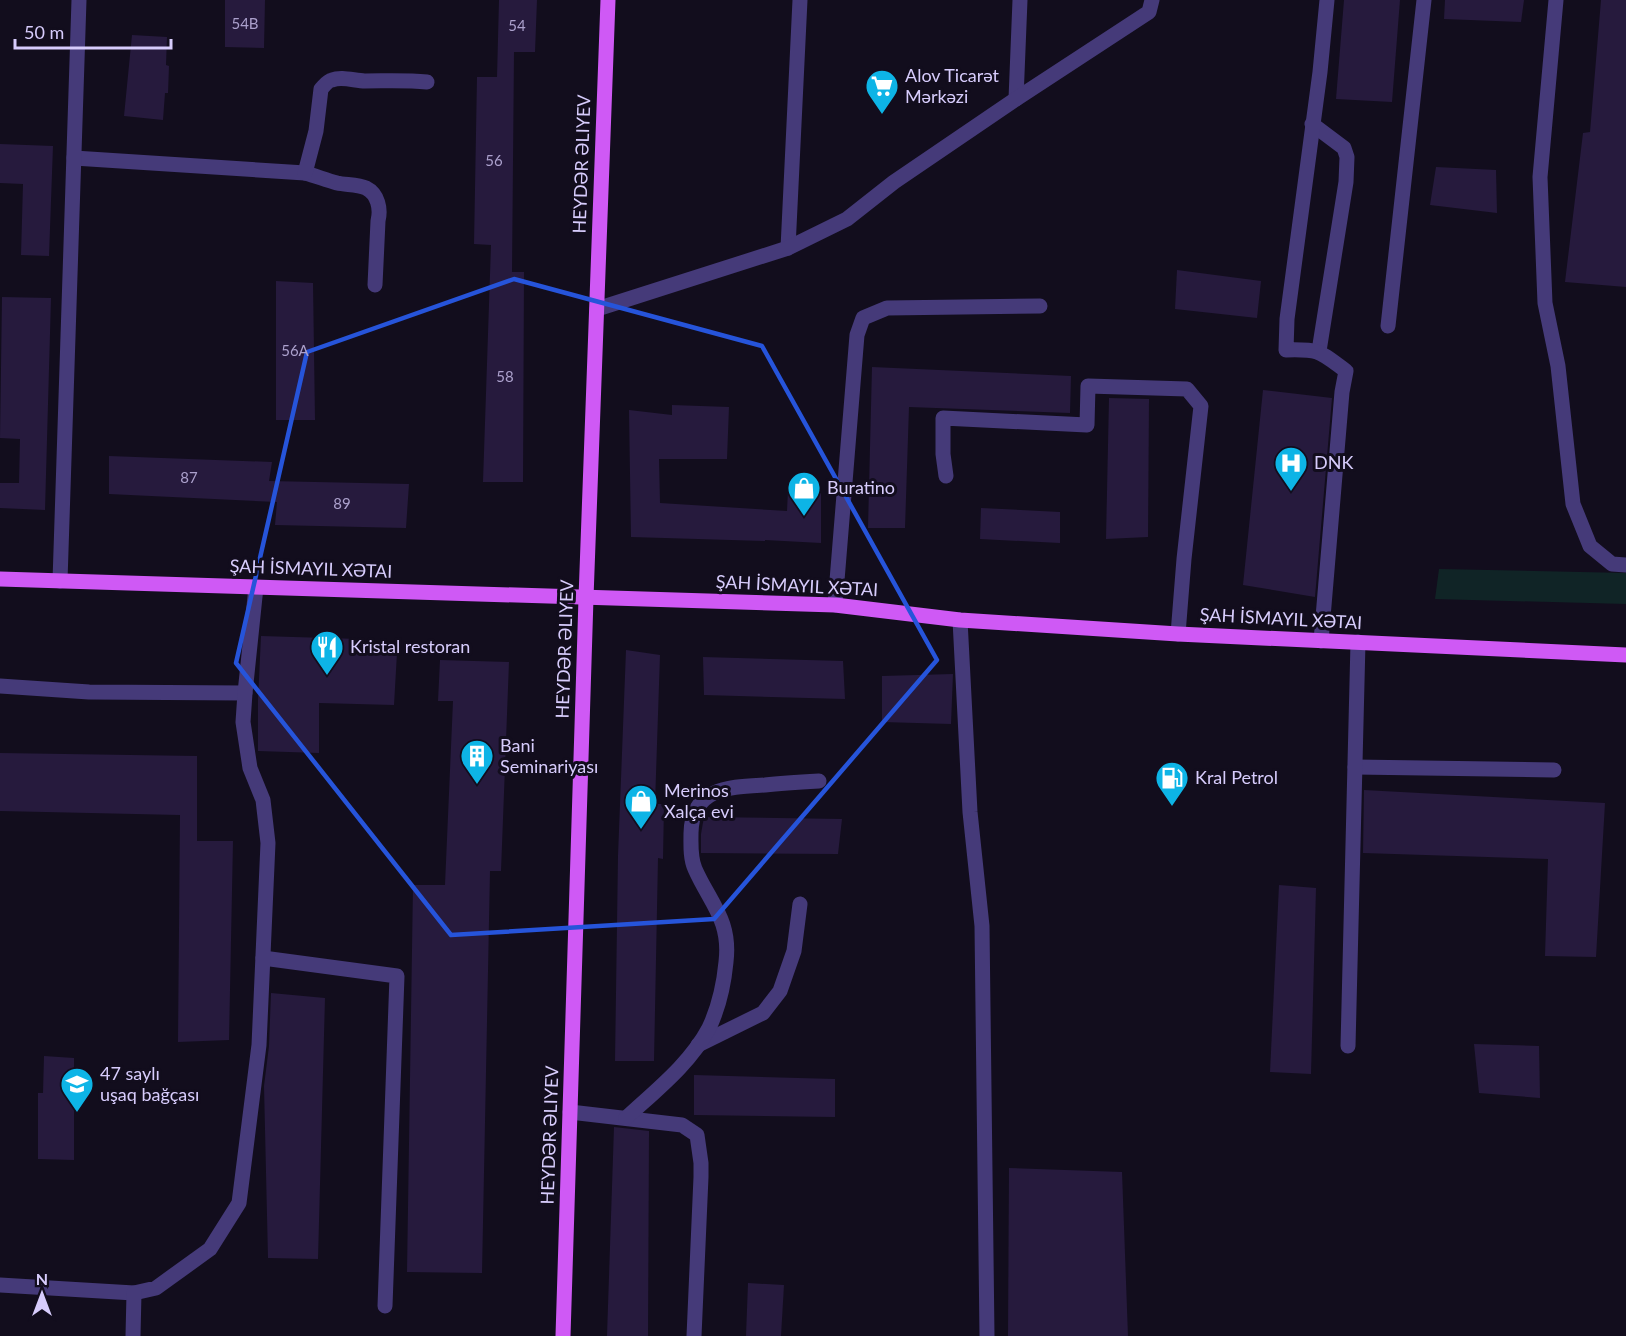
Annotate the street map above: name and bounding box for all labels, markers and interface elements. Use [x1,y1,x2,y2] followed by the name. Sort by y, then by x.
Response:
[15,12,171,50] scale bar
[231,14,259,32] house number: 54B
[508,16,526,34] house number: 54
[24,21,64,43] text: 50 m
[905,64,1000,107] place label: Alov Ticarət Mərkəzi
[864,68,900,115] supermarket icon: Alov Ticarət Mərkəzi
[568,93,594,234] street label: HEYDƏR ƏLIYEV
[485,151,503,169] house number: 56
[281,341,310,359] house number: 56A
[496,367,514,385] house number: 58
[1273,445,1309,492] hospital icon: DNK
[1314,451,1353,473] place label: DNK
[180,468,198,486] house number: 87
[786,470,822,517] shop icon: Buratino
[827,476,895,498] place label: Buratino
[333,494,351,512] house number: 89
[229,554,393,582] street label: ŞAH İSMAYIL XƏTAI
[715,570,879,600] street label: ŞAH İSMAYIL XƏTAI
[551,578,577,719] street label: HEYDƏR ƏLIYEV
[1199,603,1363,633] street label: ŞAH İSMAYIL XƏTAI
[309,629,345,676] restaurant icon: Kristal restoran
[350,635,470,657] place label: Kristal restoran
[500,734,598,777] place label: Bani Seminariyası
[459,738,495,785] building icon: Bani Seminariyası
[1154,760,1190,807] fuel station icon: Kral Petrol
[1195,766,1278,788] place label: Kral Petrol
[664,779,734,822] place label: Merinos Xalça evi
[623,783,659,830] shop icon: Merinos Xalça evi
[100,1062,199,1105] place label: 47 saylı uşaq bağçası
[536,1064,562,1205] street label: HEYDƏR ƏLIYEV
[59,1066,95,1113] school or university icon: 47 saylı uşaq bağçası
[12,1264,72,1324] north arrow
[36,1269,48,1288] text: N

